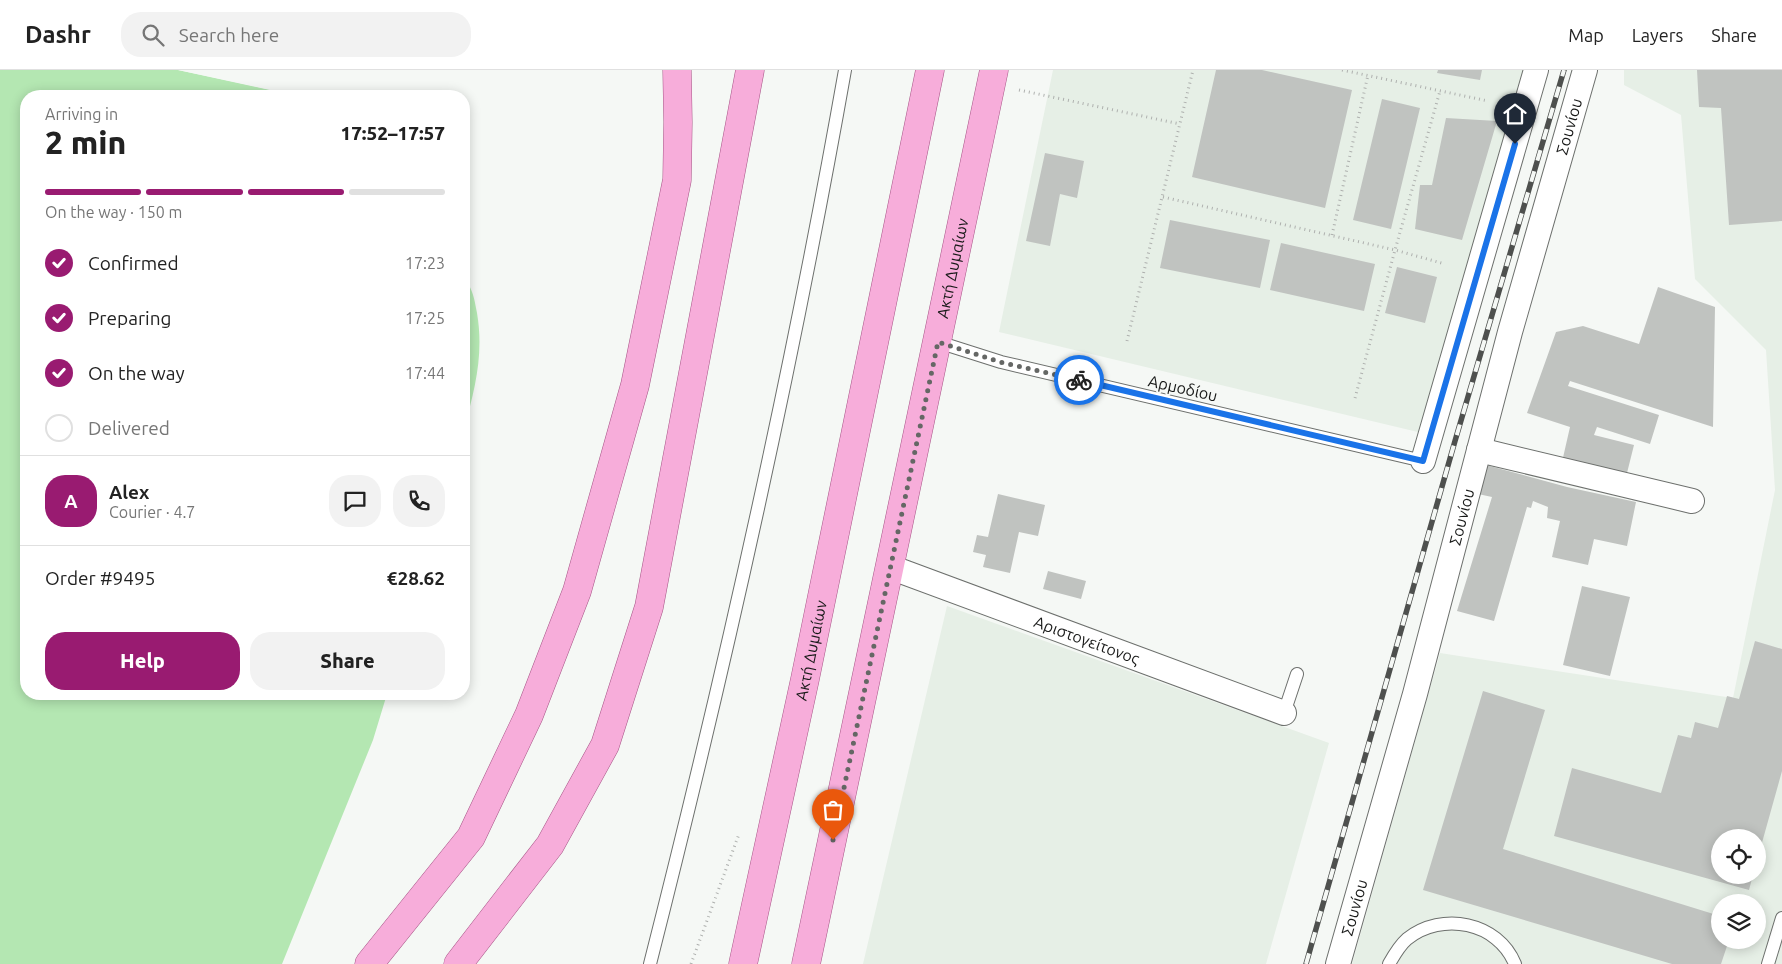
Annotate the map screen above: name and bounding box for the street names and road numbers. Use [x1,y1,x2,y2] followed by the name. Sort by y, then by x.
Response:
[1552,96,1585,156] street label: Σουνίου
[933,216,972,320] street label: Ακτή Δυμαίων
[1147,371,1219,405] street label: Αρμοδίου
[1445,487,1478,547] street label: Σουνίου
[792,598,830,702] street label: Ακτή Δυμαίων
[1032,612,1142,669] street label: Αριστογείτονος
[1338,877,1371,937] street label: Σουνίου

